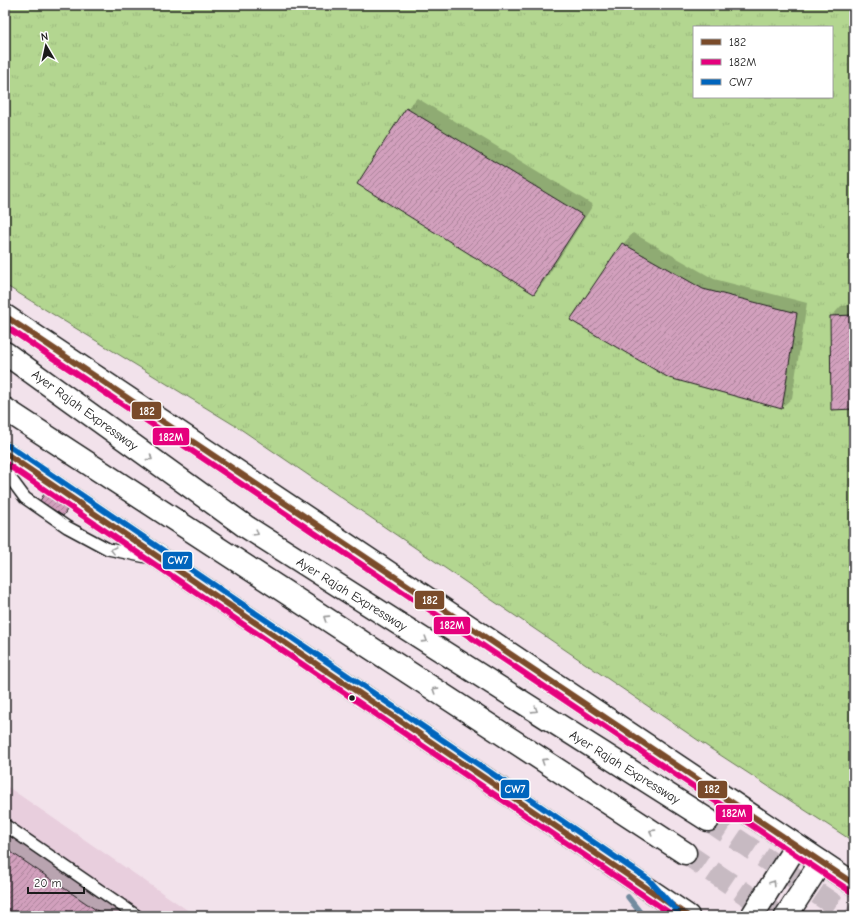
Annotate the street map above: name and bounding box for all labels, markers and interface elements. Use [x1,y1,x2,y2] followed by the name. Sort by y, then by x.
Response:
[26,26,66,66] north arrow
[693,26,833,98] legend
[40,30,49,44] text: N
[729,35,746,49] text: 182
[729,55,756,69] text: 182M
[729,75,753,89] text: CW7
[29,366,141,454] street label: Ayer Rajah Expressway
[131,401,162,420] line badge: 182
[139,405,155,418] text: 182
[152,427,190,446] line badge: 182M
[159,431,183,444] text: 182M
[146,453,153,460] one-way arrow
[252,528,259,536] one-way arrow
[110,547,116,555] one-way arrow
[162,551,193,570] line badge: CW7
[168,554,188,567] text: CW7
[294,554,410,634] street label: Ayer Rajah Expressway
[414,590,445,610] line badge: 182
[422,594,438,607] text: 182
[323,616,330,623] one-way arrow
[433,616,471,635] line badge: 182M
[440,619,464,632] text: 182M
[421,635,428,643] one-way arrow
[432,687,439,694] one-way arrow
[347,693,357,703] unlabelled marker
[531,705,538,713] one-way arrow
[567,727,683,807] street label: Ayer Rajah Expressway
[541,759,548,766] one-way arrow
[500,779,530,799] line badge: CW7
[697,780,728,799] line badge: 182
[505,783,525,796] text: CW7
[704,783,720,796] text: 182
[715,804,753,823] line badge: 182M
[722,807,746,820] text: 182M
[650,830,657,837] one-way arrow
[28,869,84,895] scale bar
[34,876,62,890] text: 20 m
[768,880,776,887] one-way arrow

